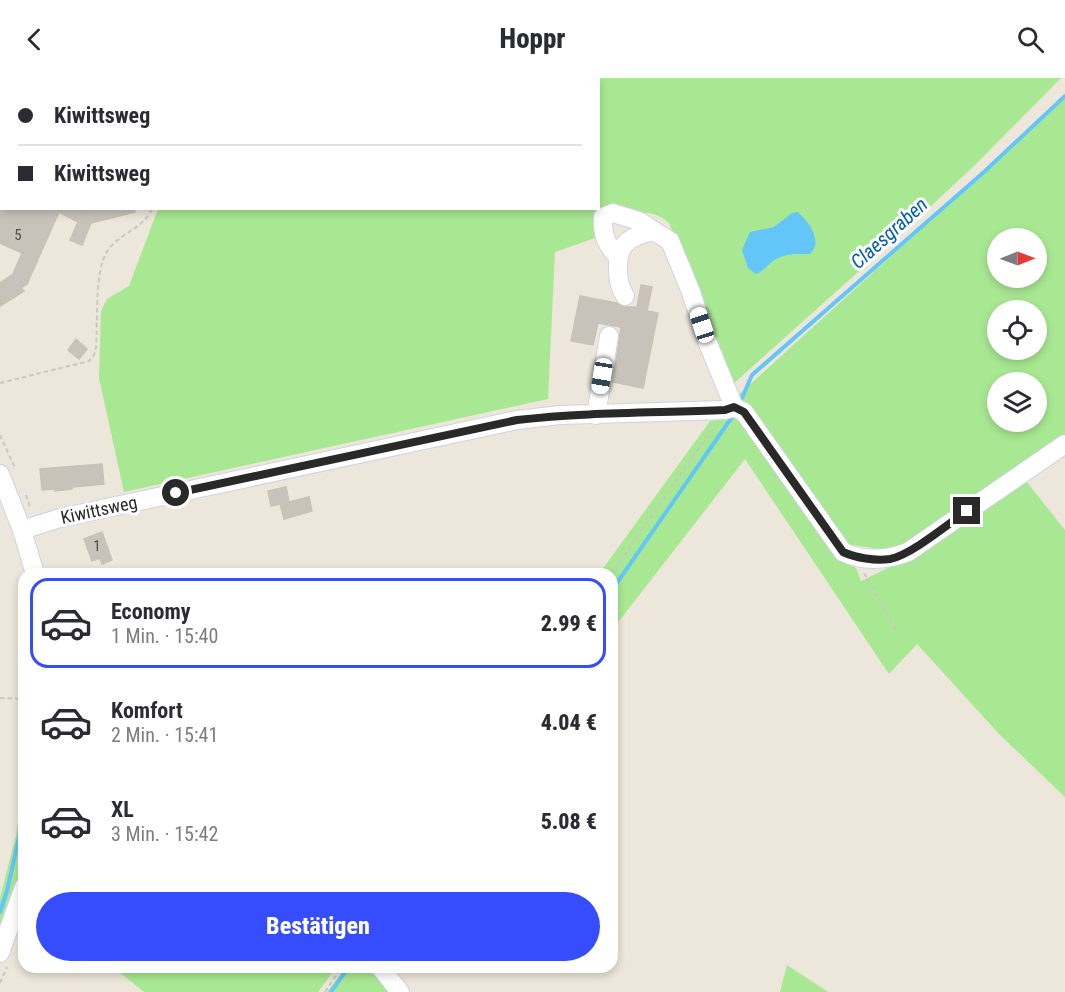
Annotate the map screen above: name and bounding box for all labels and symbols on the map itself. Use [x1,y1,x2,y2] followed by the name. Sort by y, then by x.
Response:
[846,192,932,274] water label: Claesgraben
[14,226,22,244] house number: 5
[987,228,1047,288] north arrow
[688,305,716,345] car
[590,357,614,395] car
[162,479,189,506] route start
[59,491,139,528] street label: Kiwittsweg
[953,497,980,524] route end
[93,537,101,555] house number: 1

